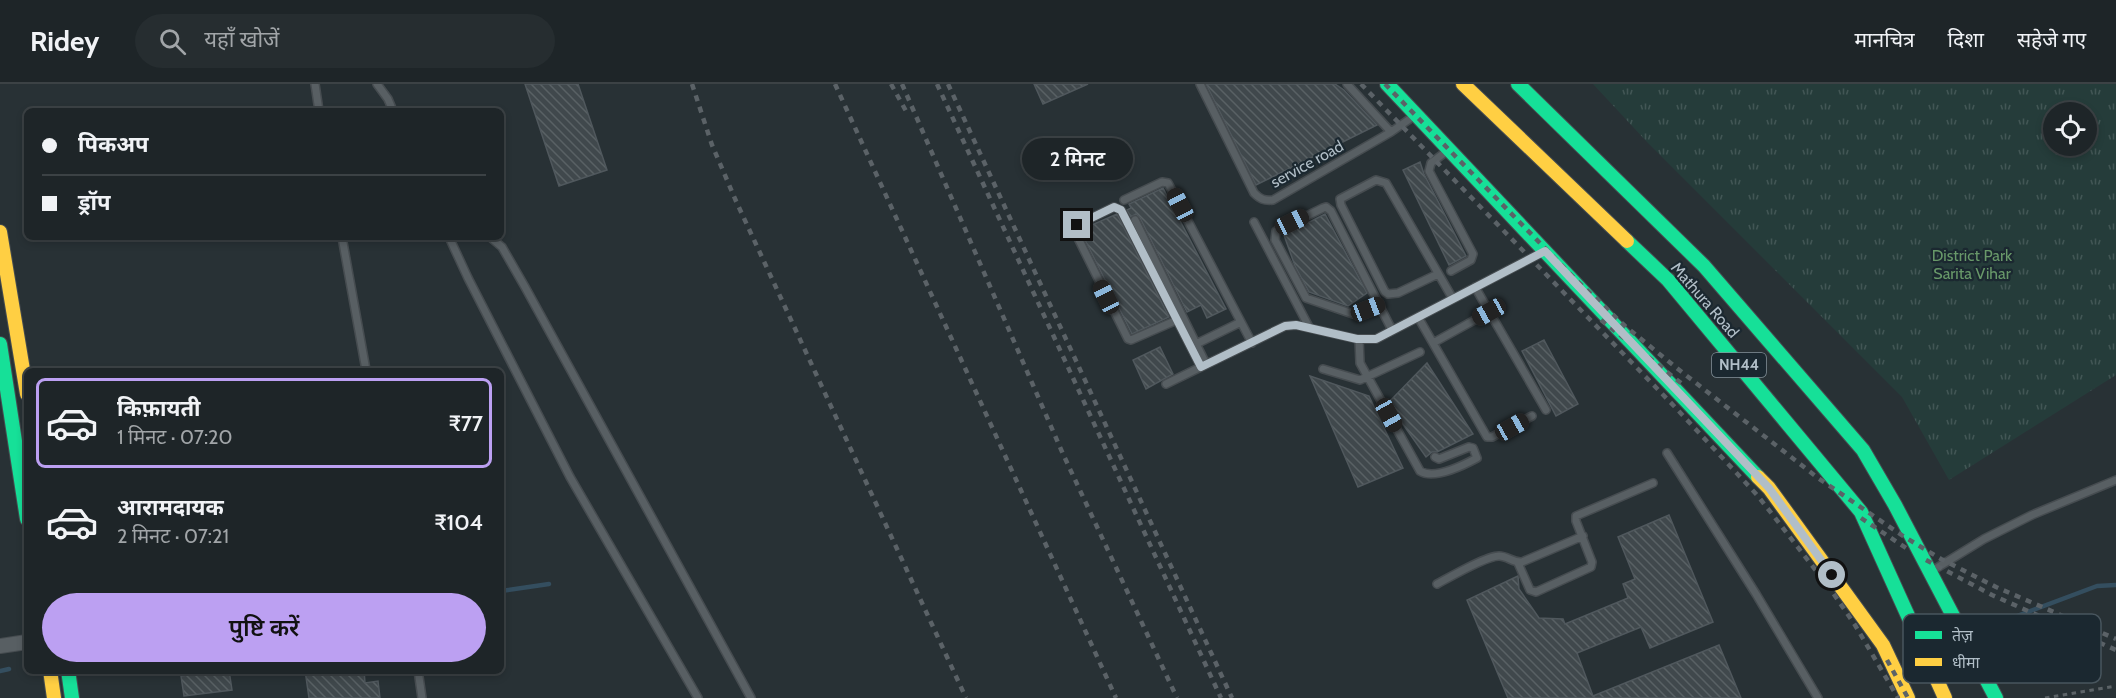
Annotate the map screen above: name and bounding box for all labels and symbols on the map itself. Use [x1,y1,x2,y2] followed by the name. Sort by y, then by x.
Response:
[1267,136,1347,192] street label: service road
[1022,138,1132,180] callout: 2 मिनट
[1164,185,1196,225] car
[1272,206,1312,238] car
[1063,211,1090,238] route end
[1932,246,2013,283] park label: District Park Sarita Vihar
[1667,258,1743,342] street label: Mathura Road
[1090,277,1122,317] car
[1348,294,1388,324] car
[1469,295,1509,329] car
[1712,353,1766,377] road number: NH44
[1372,395,1406,435] car
[1492,410,1532,444] car
[1818,561,1845,588] route start
[1903,614,2101,683] legend
[1952,626,1974,645] text: तेज़
[1952,653,1981,672] text: धीमा

